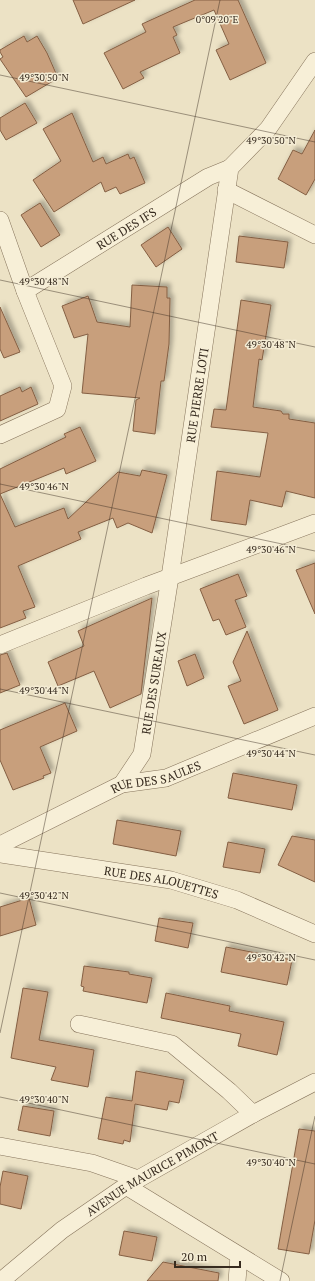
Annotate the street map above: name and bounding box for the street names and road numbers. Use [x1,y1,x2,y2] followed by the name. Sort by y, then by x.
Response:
[93,204,159,252] street label: RUE DES IFS
[182,347,211,444] street label: RUE PIERRE LOTI
[138,630,169,735] street label: RUE DES SUREAUX
[108,757,203,796] street label: RUE DES SAULES
[103,862,221,902] street label: RUE DES ALOUETTES
[83,1127,221,1219] street label: AVENUE MAURICE PIMONT

